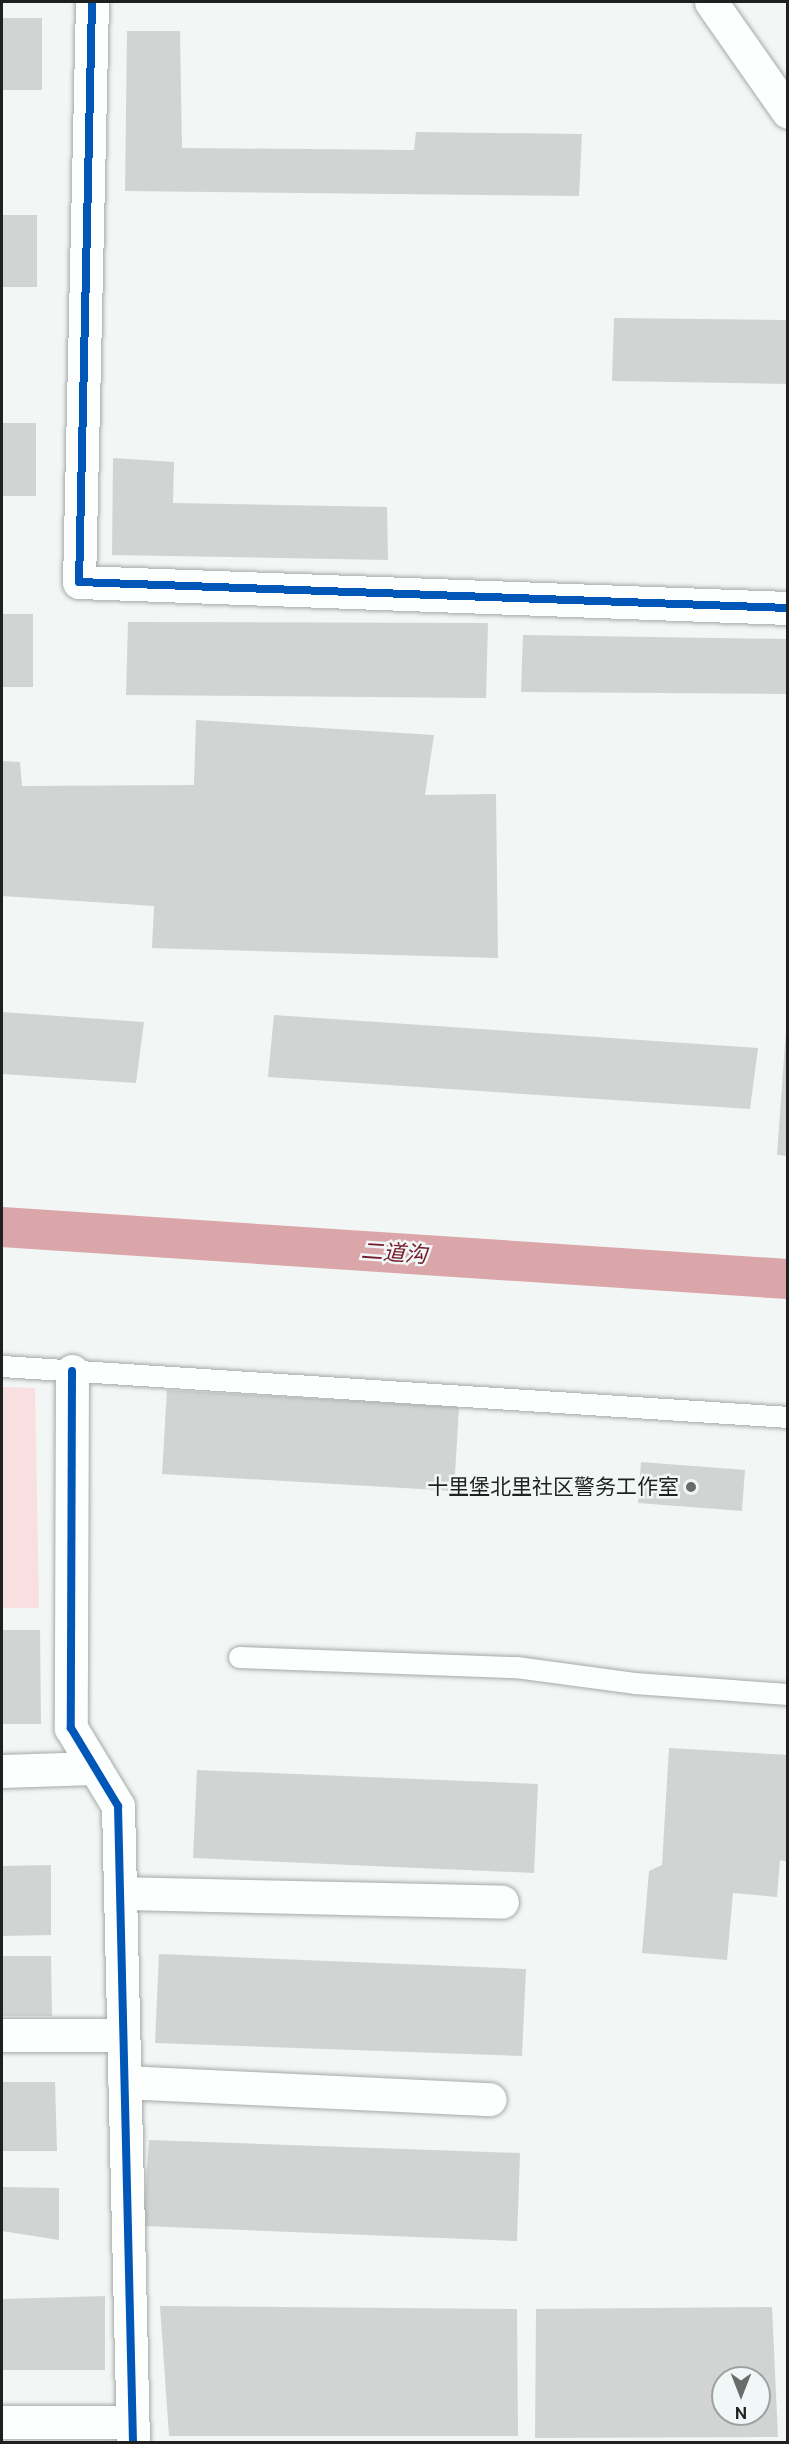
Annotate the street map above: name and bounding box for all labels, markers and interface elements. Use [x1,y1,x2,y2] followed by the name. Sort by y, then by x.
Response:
[360,1238,428,1268] water label: 二道沟
[427,1474,679,1500] place label: 十里堡北里社区警务工作室
[684,1480,698,1494] marker: 十里堡北里社区警务工作室
[711,2366,771,2426] north arrow
[735,2403,747,2422] text: N

